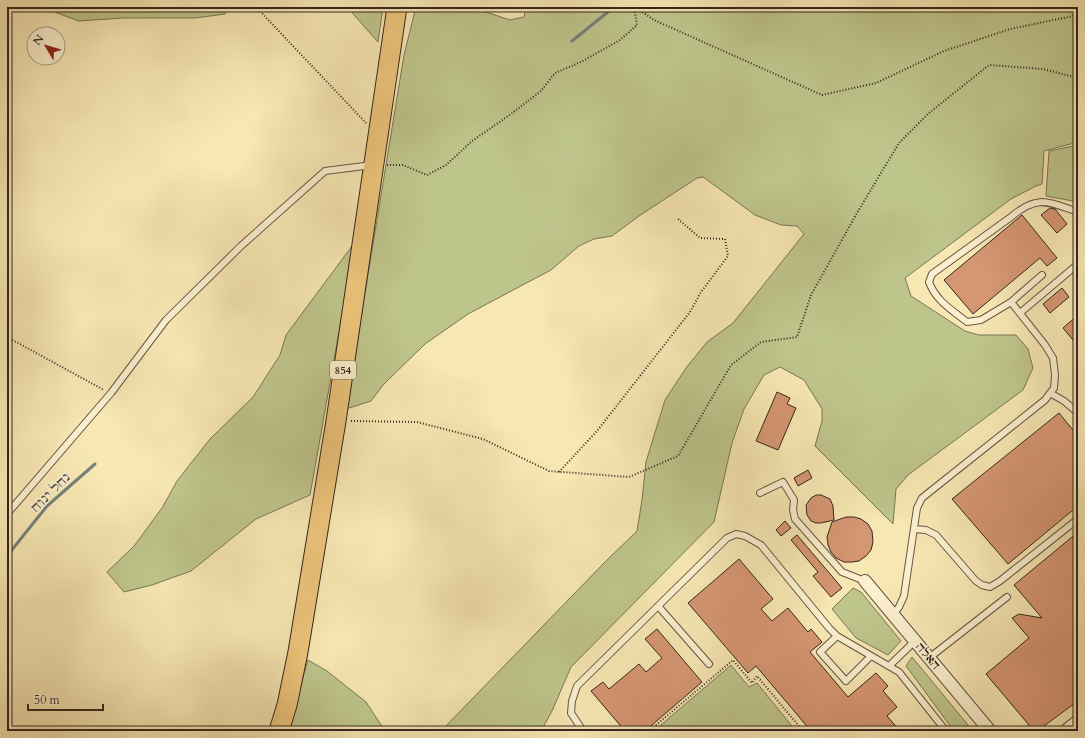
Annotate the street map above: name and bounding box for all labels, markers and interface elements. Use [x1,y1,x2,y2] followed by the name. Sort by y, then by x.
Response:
[26,26,66,66] north arrow
[30,31,48,49] text: N
[330,361,356,379] road number: 854
[27,469,74,516] water label: נחל ינוח
[912,639,944,673] street label: האלה
[28,686,103,712] scale bar
[34,692,61,708] text: 50 m

